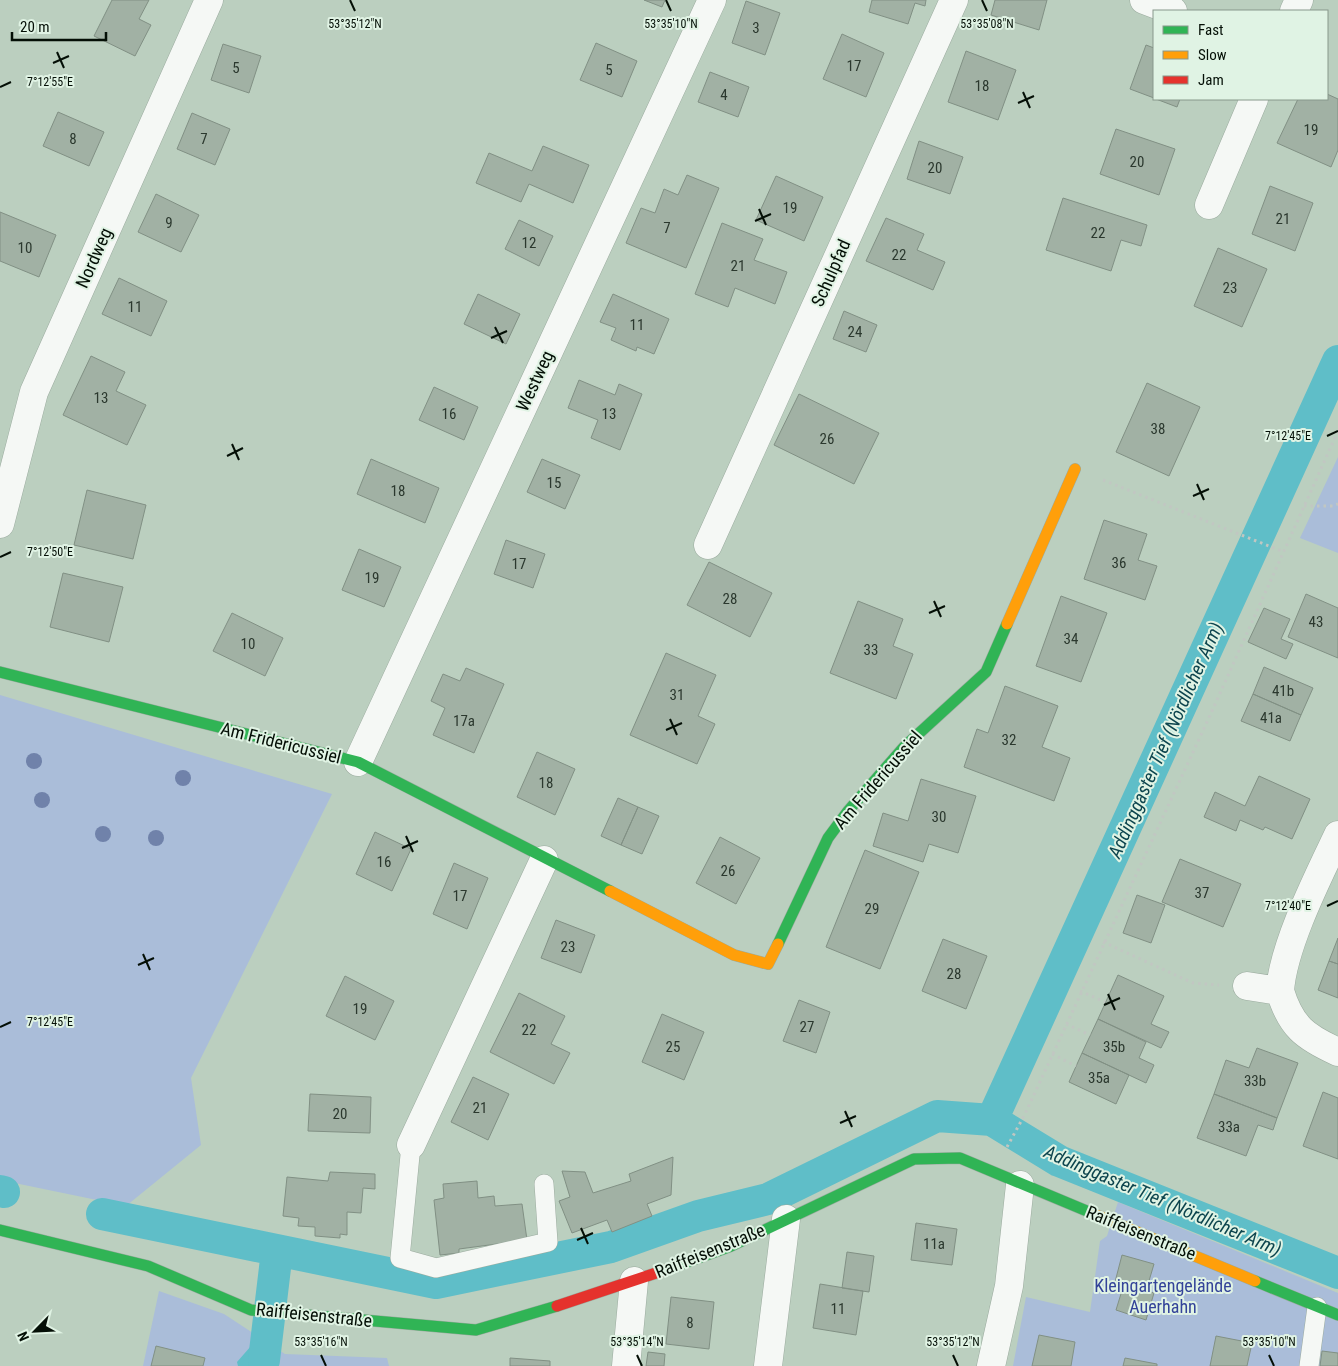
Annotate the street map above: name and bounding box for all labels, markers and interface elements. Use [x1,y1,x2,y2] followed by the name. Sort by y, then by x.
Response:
[12,10,106,42] scale bar
[1153,10,1328,100] legend
[328,17,382,31] text: 53°35'12"N
[644,17,698,31] text: 53°35'10"N
[960,17,1014,31] text: 53°35'08"N
[20,18,50,36] text: 20 m
[752,19,760,37] house number: 3
[1198,21,1223,39] text: Fast
[1198,46,1227,64] text: Slow
[847,57,861,75] house number: 17
[232,59,240,77] house number: 5
[605,61,613,79] house number: 5
[1198,71,1224,89] text: Jam
[27,75,73,89] text: 7°12'55"E
[975,77,989,95] house number: 18
[720,86,728,104] house number: 4
[1304,121,1318,139] house number: 19
[69,130,77,148] house number: 8
[200,130,208,148] house number: 7
[1130,153,1144,171] house number: 20
[928,159,942,177] house number: 20
[783,199,797,217] house number: 19
[1276,210,1290,228] house number: 21
[165,214,173,232] house number: 9
[663,219,671,237] house number: 7
[1091,224,1105,242] house number: 22
[71,225,116,291] street label: Nordweg
[522,234,536,252] house number: 12
[806,236,855,310] street label: Schulpfad
[18,239,32,257] house number: 10
[892,246,906,264] house number: 22
[731,257,745,275] house number: 21
[1223,279,1237,297] house number: 23
[128,298,142,316] house number: 11
[630,316,644,334] house number: 11
[848,323,862,341] house number: 24
[511,347,558,414] street label: Westweg
[94,389,108,407] house number: 13
[442,405,456,423] house number: 16
[602,405,616,423] house number: 13
[1151,420,1165,438] house number: 38
[1265,429,1311,443] text: 7°12'45"E
[820,430,834,448] house number: 26
[547,474,561,492] house number: 15
[391,482,405,500] house number: 18
[27,545,73,559] text: 7°12'50"E
[1112,554,1126,572] house number: 36
[512,555,526,573] house number: 17
[365,569,379,587] house number: 19
[723,590,737,608] house number: 28
[1309,613,1323,631] house number: 43
[1103,619,1228,862] water label: Addinggaster Tief (Nördlicher Arm)
[1064,630,1078,648] house number: 34
[241,635,255,653] house number: 10
[864,641,878,659] house number: 33
[1272,682,1294,700] house number: 41b
[670,686,684,704] house number: 31
[1260,709,1282,727] house number: 41a
[453,712,475,730] house number: 17a
[219,717,343,768] street label: Am Fridericussiel
[829,726,926,833] street label: Am Fridericussiel
[1002,731,1016,749] house number: 32
[539,774,553,792] house number: 18
[932,808,946,826] house number: 30
[377,853,391,871] house number: 16
[721,862,735,880] house number: 26
[1195,884,1209,902] house number: 37
[453,887,467,905] house number: 17
[1265,899,1311,913] text: 7°12'40"E
[865,900,879,918] house number: 29
[561,938,575,956] house number: 23
[947,965,961,983] house number: 28
[353,1000,367,1018] house number: 19
[27,1015,73,1029] text: 7°12'45"E
[800,1018,814,1036] house number: 27
[522,1021,536,1039] house number: 22
[666,1038,680,1056] house number: 25
[1103,1038,1125,1056] house number: 35b
[1088,1069,1110,1087] house number: 35a
[1244,1072,1266,1090] house number: 33b
[473,1099,487,1117] house number: 21
[333,1105,347,1123] house number: 20
[1218,1118,1240,1136] house number: 33a
[1040,1140,1285,1261] water label: Addinggaster Tief (Nördlicher Arm)
[1083,1201,1199,1264] street label: Raiffeisenstraße
[652,1219,768,1282] street label: Raiffeisenstraße
[923,1235,945,1253] house number: 11a
[1094,1275,1232,1317] park label: Kleingartengelände Auerhahn
[255,1298,373,1331] street label: Raiffeisenstraße
[831,1300,845,1318] house number: 11
[10,1306,60,1356] north arrow
[686,1314,694,1332] house number: 8
[14,1329,32,1343] text: N
[294,1335,348,1349] text: 53°35'16"N
[610,1335,664,1349] text: 53°35'14"N
[926,1335,980,1349] text: 53°35'12"N
[1242,1335,1296,1349] text: 53°35'10"N

